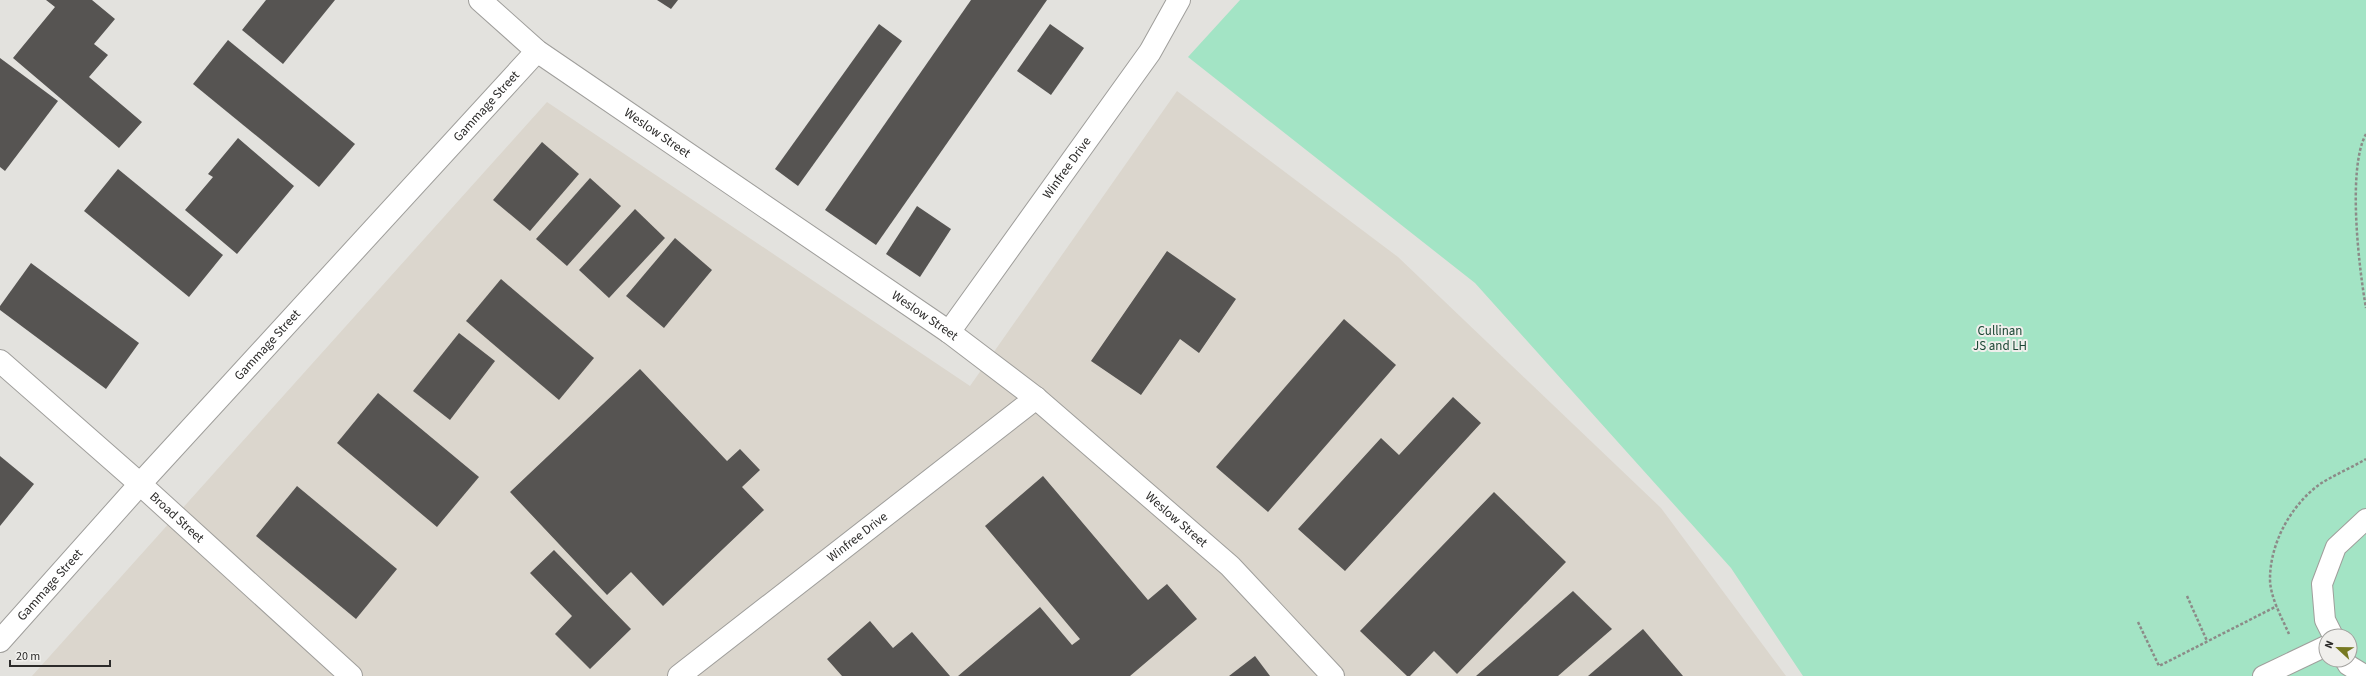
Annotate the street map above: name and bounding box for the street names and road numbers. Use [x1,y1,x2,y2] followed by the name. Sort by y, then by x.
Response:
[449,66,524,146] street label: Gammage Street
[620,104,695,162] street label: Weslow Street
[1038,133,1095,203] street label: Winfree Drive
[888,286,962,345] street label: Weslow Street
[230,305,305,384] street label: Gammage Street
[1141,487,1212,552] street label: Weslow Street
[146,488,208,547] street label: Broad Street
[823,508,891,567] street label: Winfree Drive
[13,545,87,625] street label: Gammage Street

